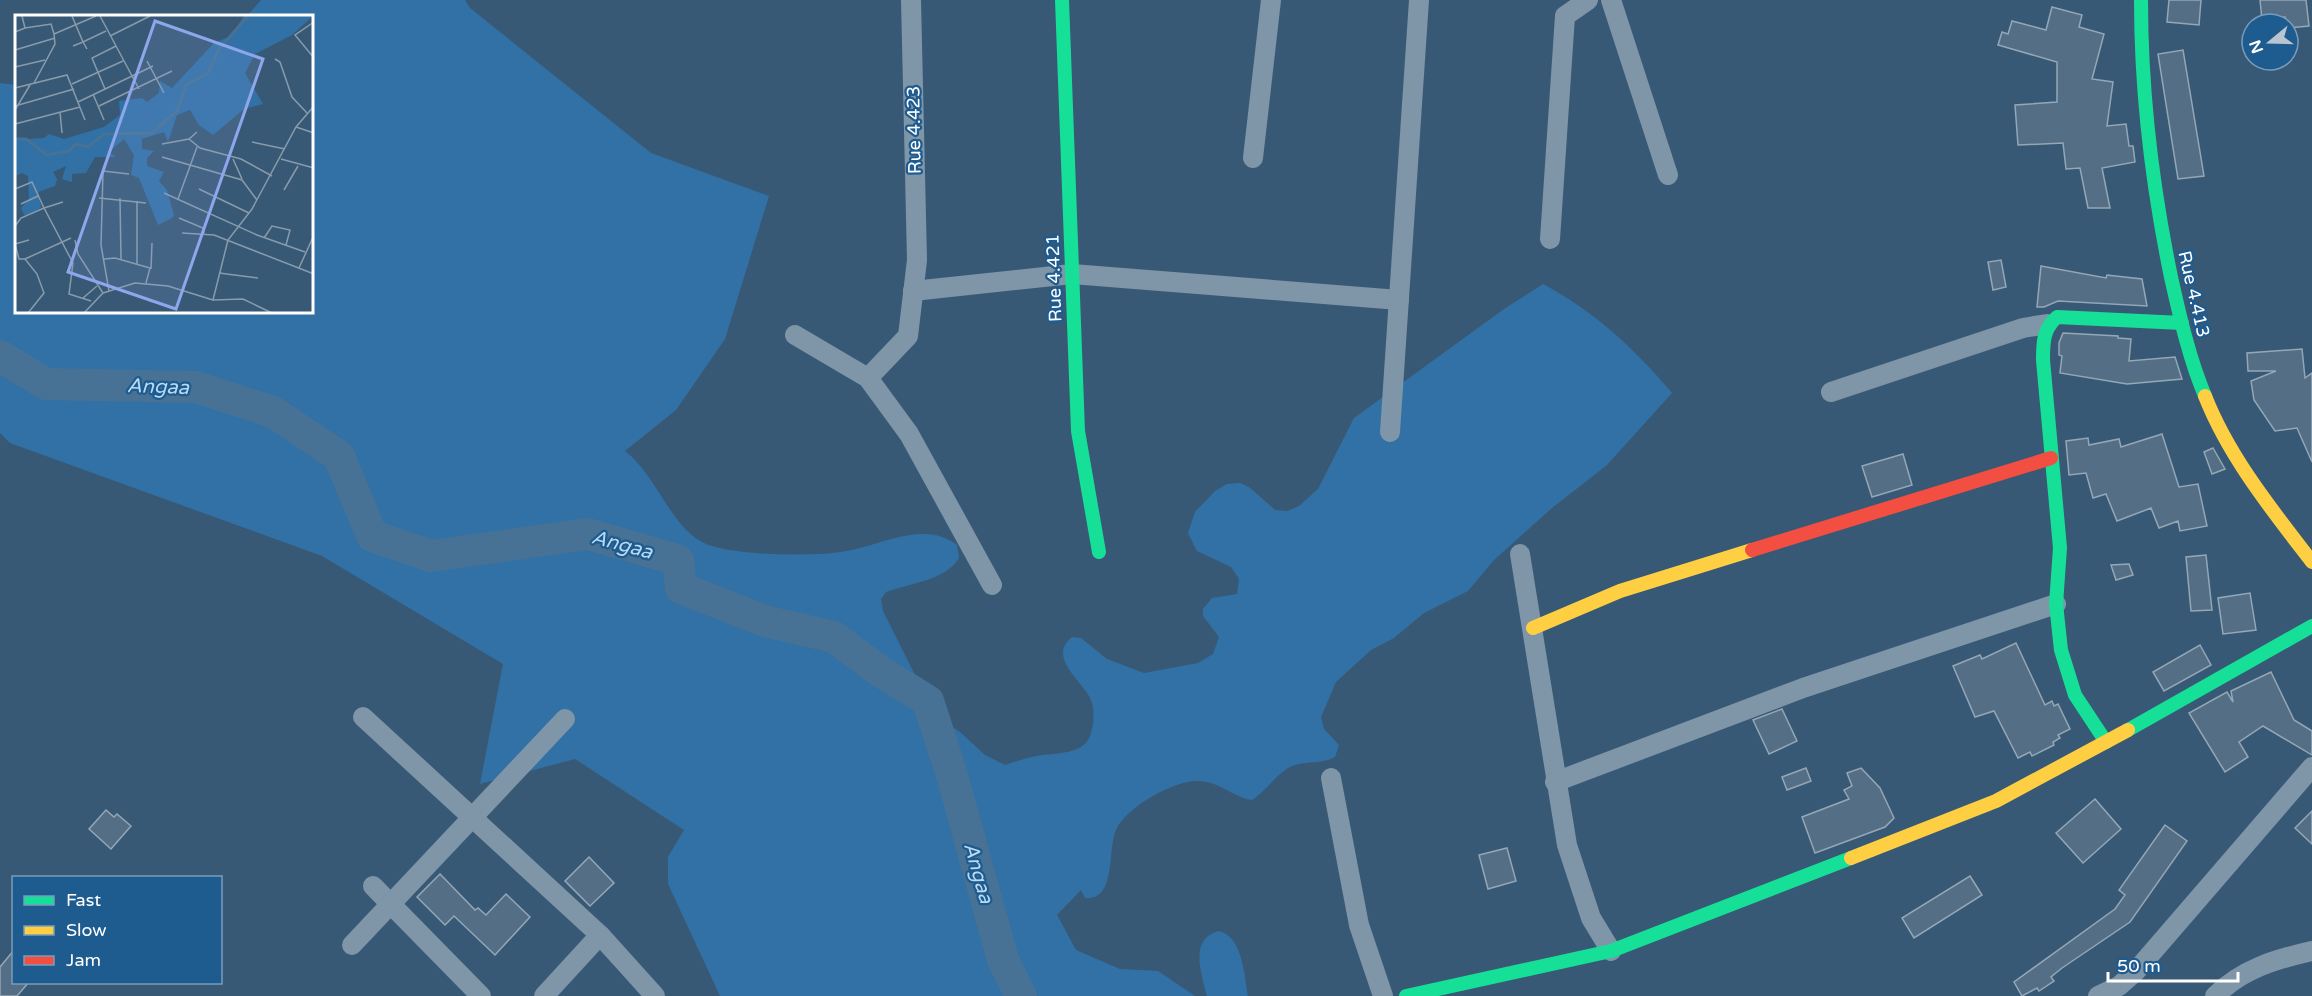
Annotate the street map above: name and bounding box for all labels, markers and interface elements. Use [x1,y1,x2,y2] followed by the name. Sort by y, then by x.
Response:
[2240,12,2300,72] north arrow
[15,15,314,314] inset map
[2245,37,2268,56] text: N
[902,86,926,174] street label: Rue 4.423
[1041,234,1067,322] street label: Rue 4.421
[2173,249,2215,339] street label: Rue 4.413
[127,374,190,400] water label: Angaa
[589,525,656,565] water label: Angaa
[958,840,998,907] water label: Angaa
[12,876,222,984] legend
[66,889,101,911] text: Fast
[66,919,107,941] text: Slow
[2108,945,2238,983] scale bar
[66,949,101,971] text: Jam
[2117,955,2161,977] text: 50 m

